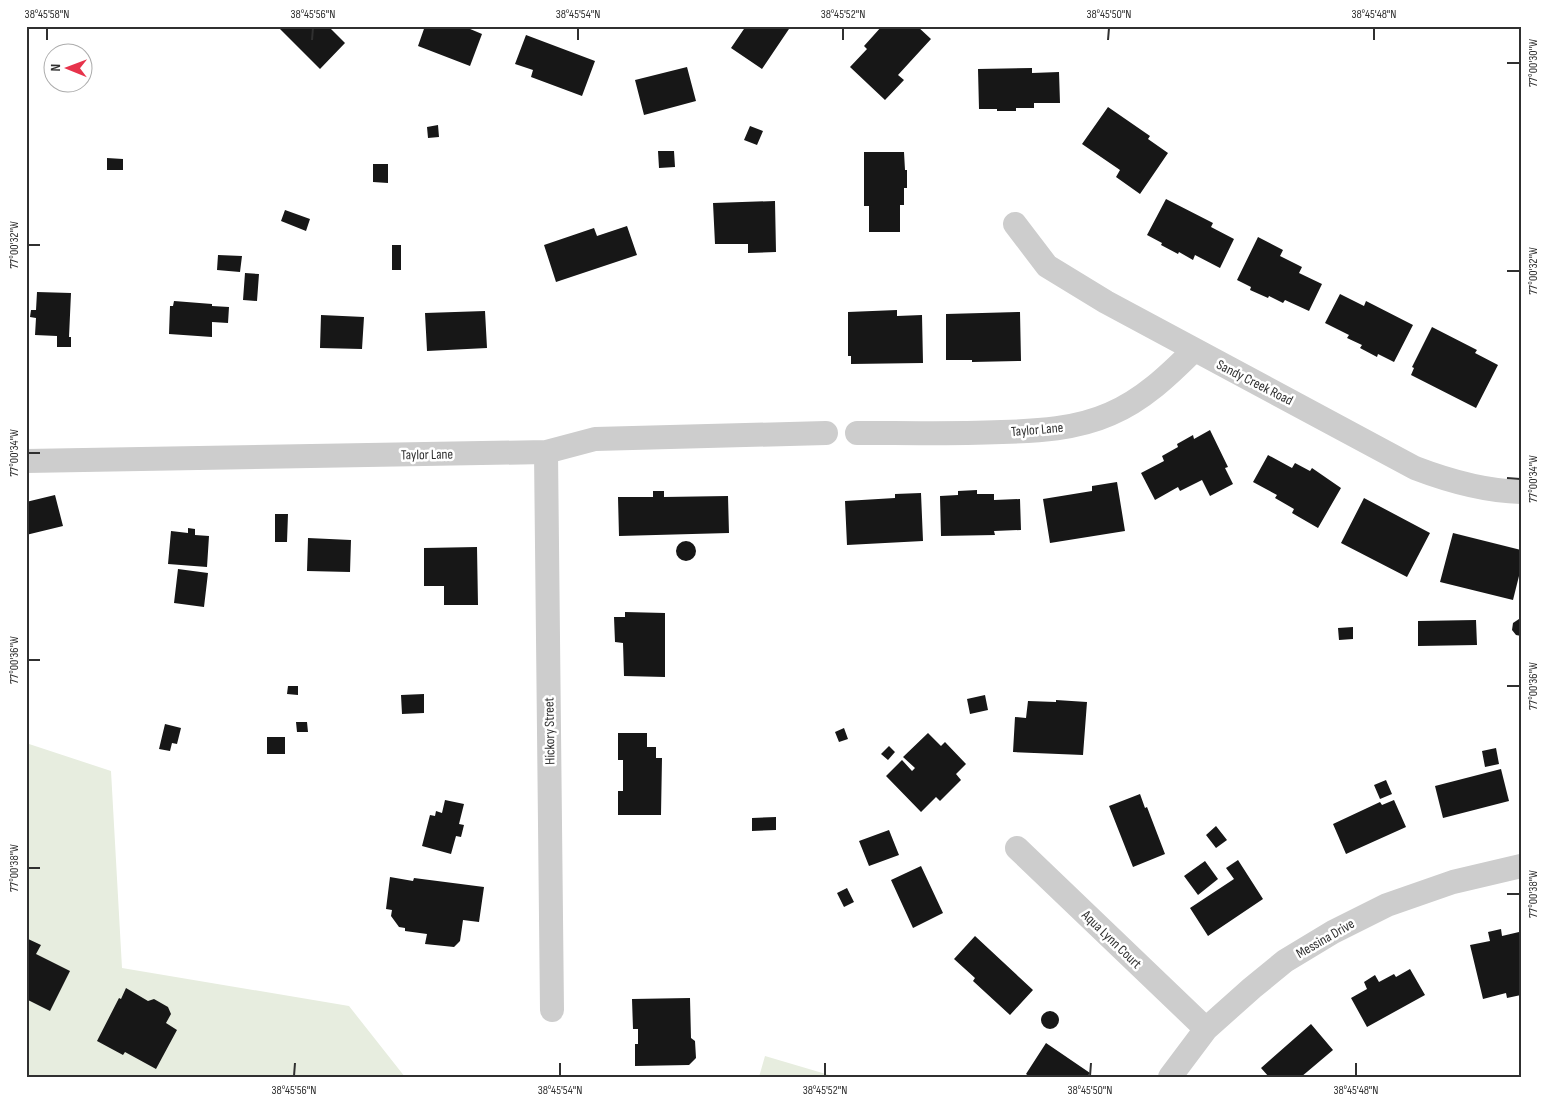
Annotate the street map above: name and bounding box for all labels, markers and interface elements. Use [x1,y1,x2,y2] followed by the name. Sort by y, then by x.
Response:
[25,7,69,22] text: 38°45'58"N
[291,7,335,22] text: 38°45'56"N
[556,7,600,22] text: 38°45'54"N
[821,7,865,22] text: 38°45'52"N
[1087,7,1131,22] text: 38°45'50"N
[1351,7,1397,22] text: 38°45'48"N
[1526,39,1541,87] text: 77°00'30"W
[42,42,92,92] north arrow
[47,64,64,72] text: N
[7,221,22,269] text: 77°00'32"W
[1526,247,1541,295] text: 77°00'32"W
[1214,356,1296,409] street label: Sandy Creek Road
[1010,419,1064,440] street label: Taylor Lane
[7,429,22,477] text: 77°00'34"W
[401,446,453,463] street label: Taylor Lane
[1526,455,1541,503] text: 77°00'34"W
[7,636,22,684] text: 77°00'36"W
[1526,662,1541,710] text: 77°00'36"W
[540,697,559,765] street label: Hickory Street
[7,844,22,892] text: 77°00'38"W
[1526,870,1541,918] text: 77°00'38"W
[1077,906,1145,972] street label: Aqua Lynn Court
[1293,915,1357,962] street label: Messina Drive
[272,1083,316,1098] text: 38°45'56"N
[538,1083,582,1098] text: 38°45'54"N
[803,1083,847,1098] text: 38°45'52"N
[1068,1083,1112,1098] text: 38°45'50"N
[1333,1083,1379,1098] text: 38°45'48"N

